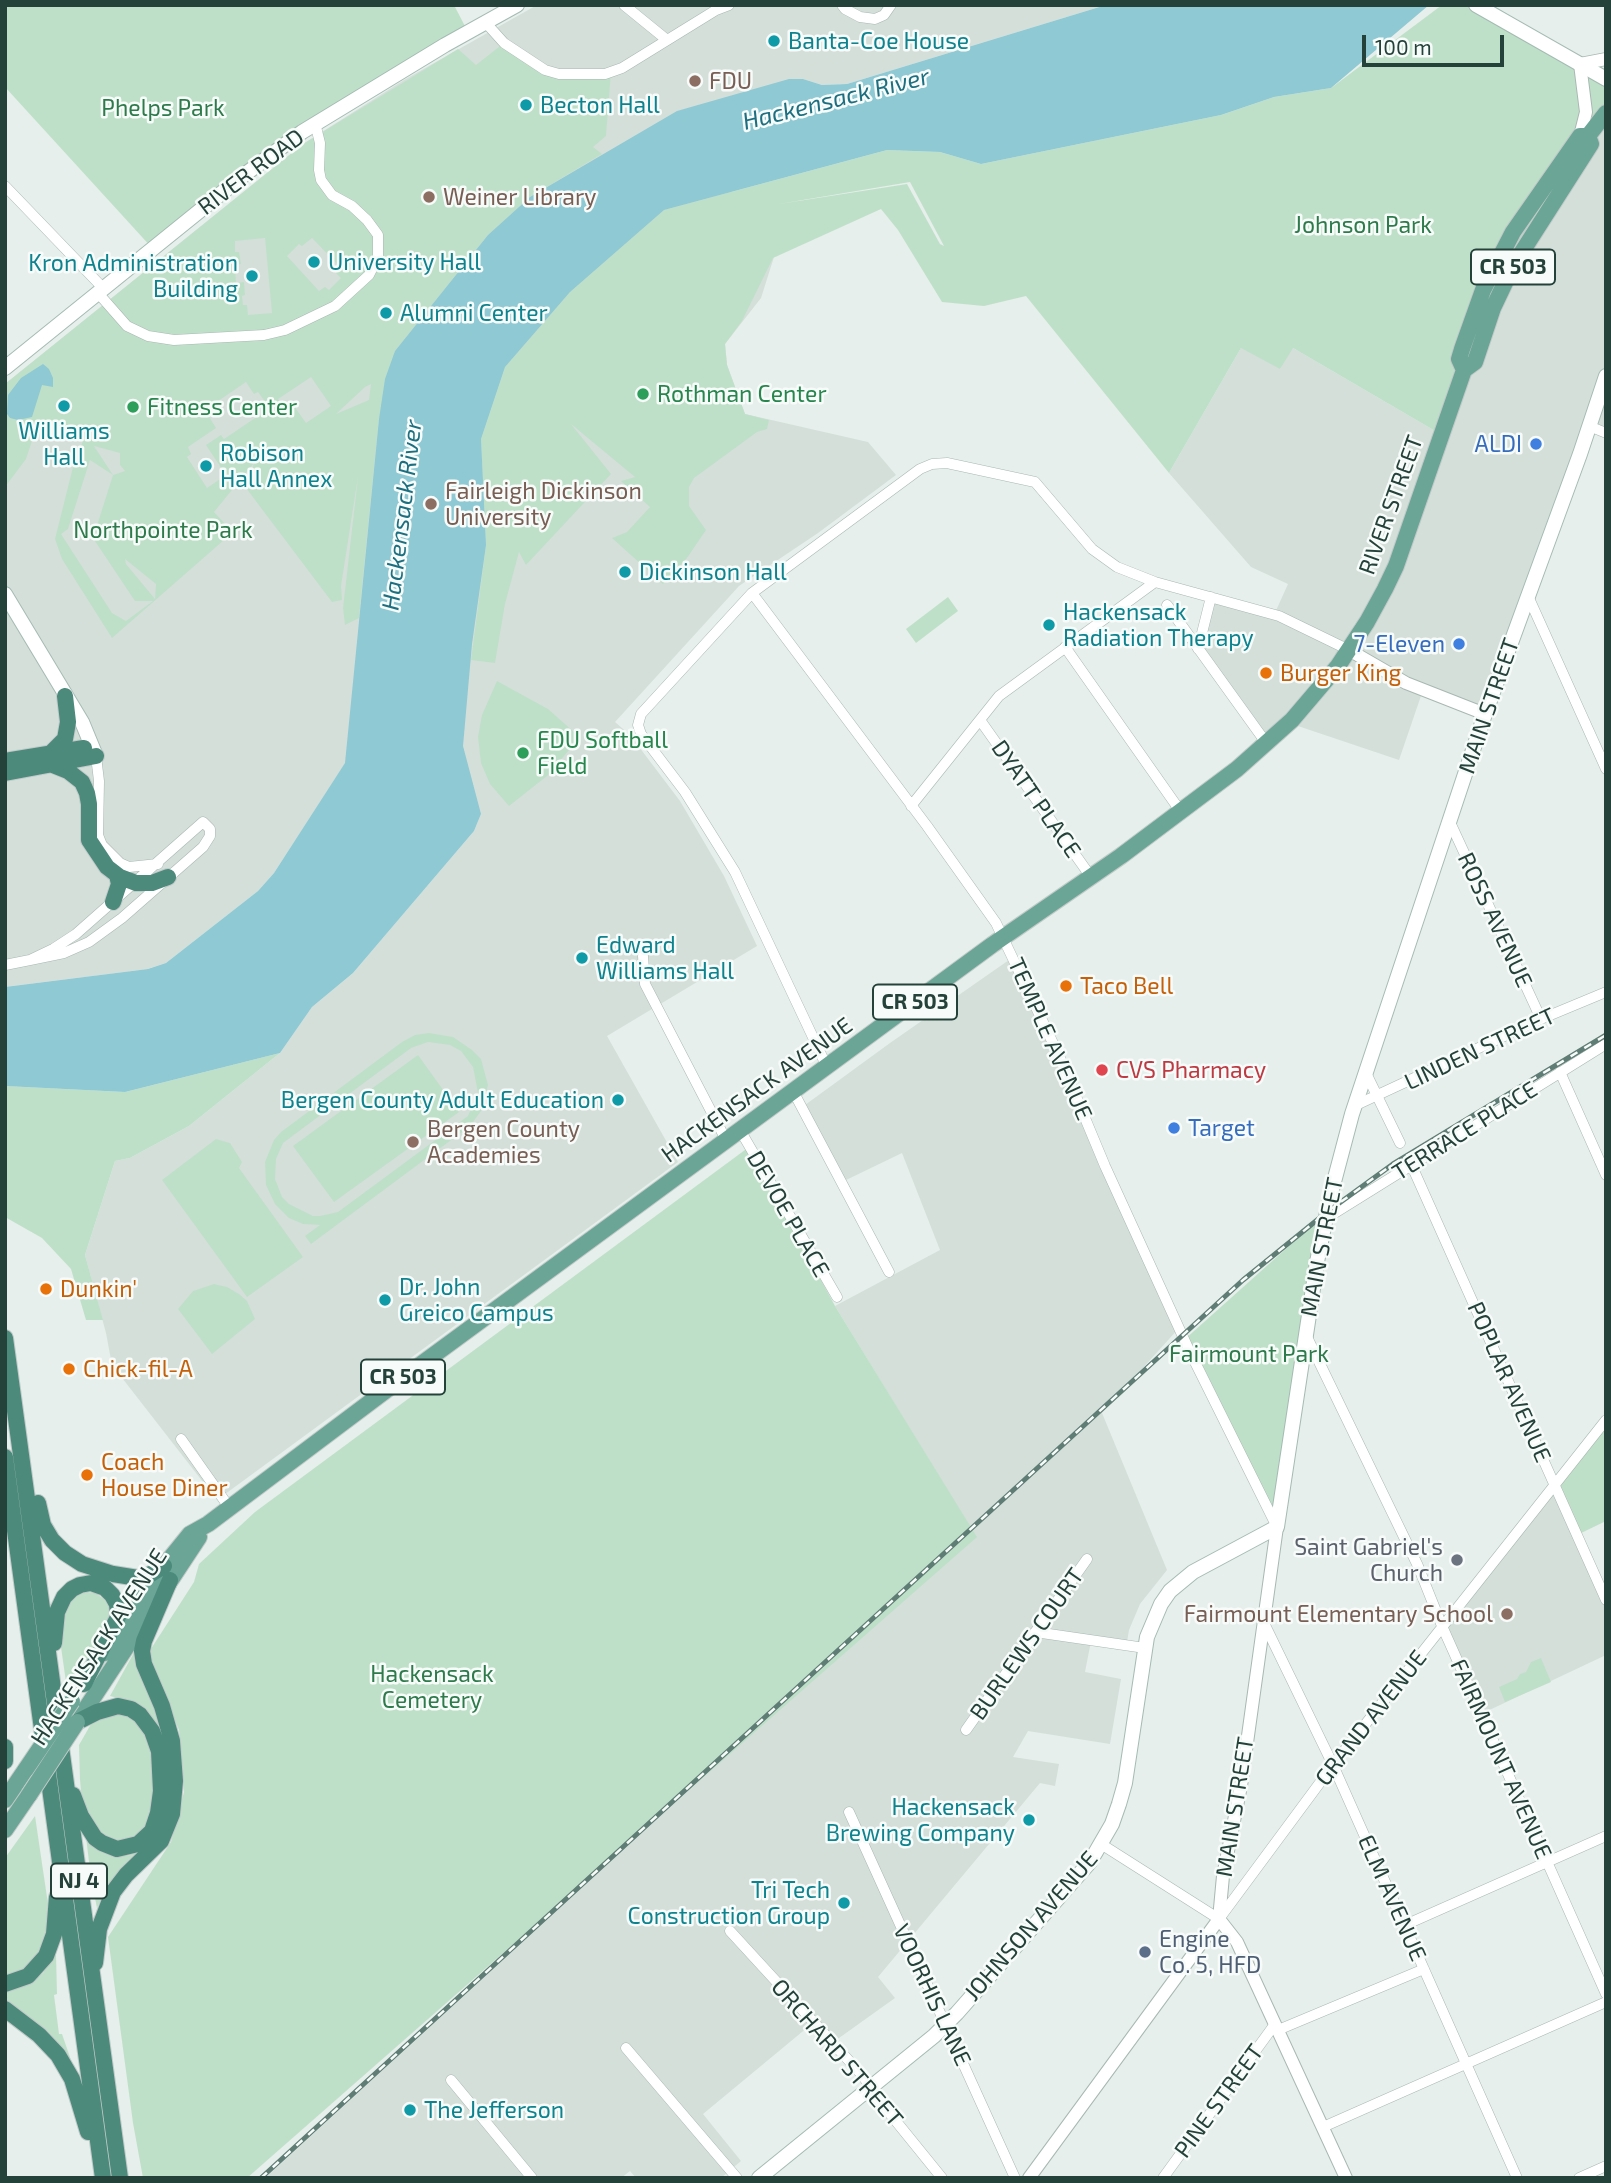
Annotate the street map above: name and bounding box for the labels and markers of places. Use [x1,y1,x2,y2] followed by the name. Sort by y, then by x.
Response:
[788,27,969,55] place label: Banta-Coe House
[766,33,782,49] marker: Banta-Coe House
[709,67,752,95] place label: FDU
[687,73,703,89] marker: FDU
[540,91,660,119] place label: Becton Hall
[518,97,534,113] marker: Becton Hall
[443,183,596,211] place label: Weiner Library
[421,189,437,205] marker: Weiner Library
[328,248,481,276] place label: University Hall
[28,249,238,303] place label: Kron Administration Building
[306,254,322,270] marker: University Hall
[244,268,260,284] marker: Kron Administration Building
[400,299,548,327] place label: Alumni Center
[378,305,394,321] marker: Alumni Center
[657,380,827,408] place label: Rothman Center
[635,386,651,402] marker: Rothman Center
[147,393,297,421] place label: Fitness Center
[56,398,72,414] marker: Williams Hall
[125,399,141,415] marker: Fitness Center
[18,417,110,471] place label: Williams Hall
[1475,430,1522,458] place label: ALDI
[1528,436,1544,452] marker: ALDI
[220,439,332,493] place label: Robison Hall Annex
[198,458,214,474] marker: Robison Hall Annex
[445,477,642,531] place label: Fairleigh Dickinson University
[423,496,439,512] marker: Fairleigh Dickinson University
[639,558,787,586] place label: Dickinson Hall
[617,564,633,580] marker: Dickinson Hall
[1063,598,1254,652] place label: Hackensack Radiation Therapy
[1041,617,1057,633] marker: Hackensack Radiation Therapy
[1354,630,1445,658] place label: 7-Eleven
[1451,636,1467,652] marker: 7-Eleven
[1280,659,1401,687] place label: Burger King
[1258,665,1274,681] marker: Burger King
[537,726,668,780] place label: FDU Softball Field
[515,745,531,761] marker: FDU Softball Field
[596,931,734,985] place label: Edward Williams Hall
[574,950,590,966] marker: Edward Williams Hall
[1080,972,1173,1000] place label: Taco Bell
[1058,978,1074,994] marker: Taco Bell
[1116,1056,1266,1084] place label: CVS Pharmacy
[1094,1062,1110,1078] marker: CVS Pharmacy
[281,1086,604,1114] place label: Bergen County Adult Education
[610,1092,626,1108] marker: Bergen County Adult Education
[1188,1114,1255,1142] place label: Target
[427,1115,580,1169] place label: Bergen County Academies
[1166,1120,1182,1136] marker: Target
[405,1134,421,1150] marker: Bergen County Academies
[399,1273,554,1327] place label: Dr. John Greico Campus
[60,1275,137,1303] place label: Dunkin'
[38,1281,54,1297] marker: Dunkin'
[377,1292,393,1308] marker: Dr. John Greico Campus
[83,1355,193,1383] place label: Chick-fil-A
[61,1361,77,1377] marker: Chick-fil-A
[101,1448,228,1502] place label: Coach House Diner
[79,1467,95,1483] marker: Coach House Diner
[1294,1533,1443,1587] place label: Saint Gabriel's Church
[1449,1552,1465,1568] marker: Saint Gabriel's Church
[1184,1600,1493,1628] place label: Fairmount Elementary School
[1499,1606,1515,1622] marker: Fairmount Elementary School
[826,1793,1015,1847] place label: Hackensack Brewing Company
[1021,1812,1037,1828] marker: Hackensack Brewing Company
[628,1876,830,1930] place label: Tri Tech Construction Group
[836,1895,852,1911] marker: Tri Tech Construction Group
[1159,1925,1261,1979] place label: Engine Co. 5, HFD
[1137,1944,1153,1960] marker: Engine Co. 5, HFD
[424,2096,564,2124] place label: The Jefferson
[402,2102,418,2118] marker: The Jefferson

